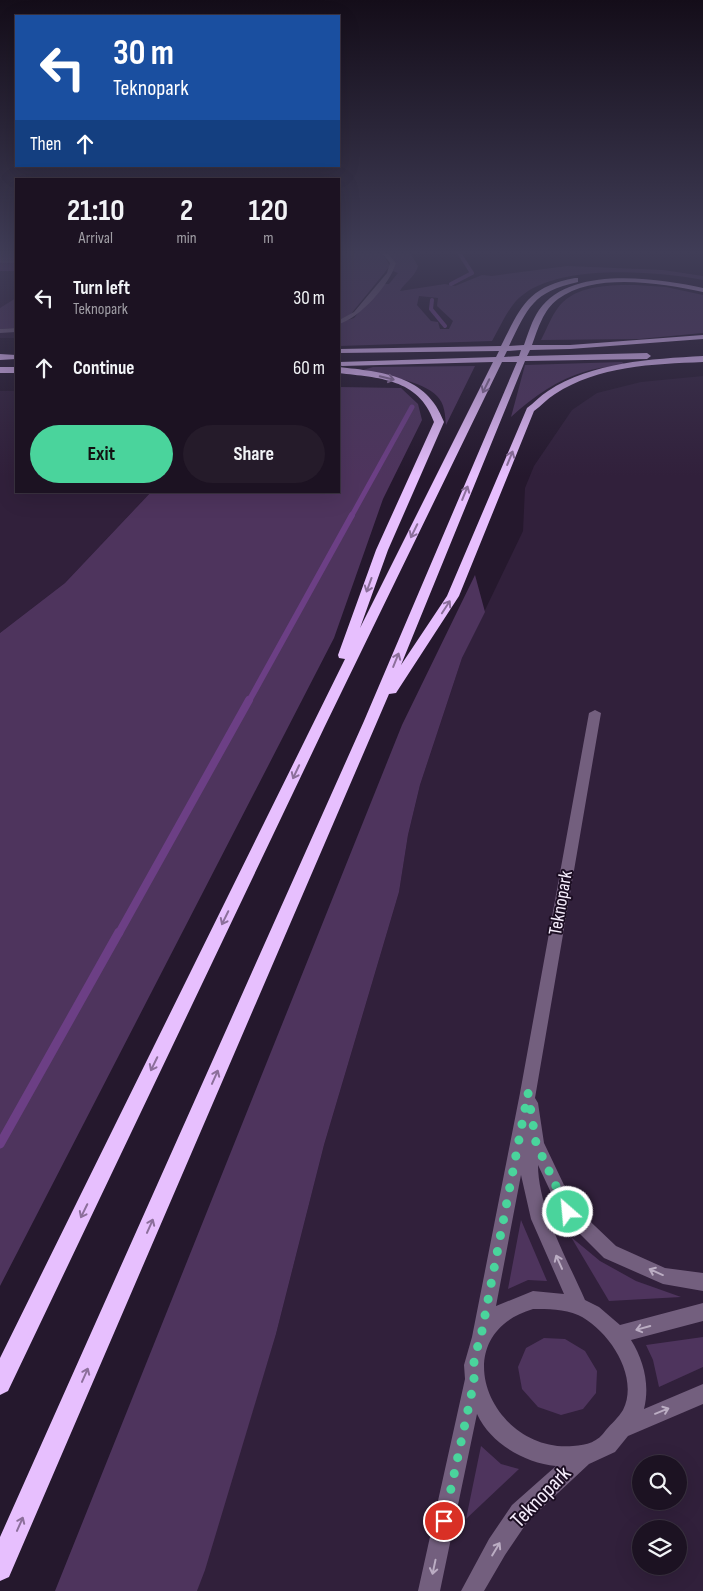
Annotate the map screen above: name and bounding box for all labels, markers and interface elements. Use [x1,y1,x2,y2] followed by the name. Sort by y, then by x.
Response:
[113,32,174,75] text: 30 m
[30,35,95,100] icon: left
[113,75,189,102] text: Teknopark
[71,130,99,158] icon: ahead
[30,133,61,156] text: Then
[67,193,125,229] text: 21:10
[180,193,193,229] text: 2
[249,193,288,229] text: 120
[79,229,113,248] text: Arrival
[177,229,197,248] text: min
[263,229,273,248] text: m
[73,277,130,300] text: Turn left
[30,284,58,312] icon: left
[293,287,325,310] text: 30 m
[73,300,128,319] text: Teknopark
[30,354,58,382] icon: ahead
[73,357,134,380] text: Continue
[293,357,325,380] text: 60 m
[378,374,394,384] one-way arrow
[480,378,490,393] one-way arrow
[30,425,173,483] button: Exit
[183,425,325,483] button: Share
[506,451,516,466] one-way arrow
[460,486,470,501] one-way arrow
[409,524,419,539] one-way arrow
[364,576,373,592] one-way arrow
[440,600,451,614] one-way arrow
[392,652,401,668] one-way arrow
[291,764,300,779] one-way arrow
[544,868,578,937] street label: Teknopark
[220,910,230,925] one-way arrow
[149,1057,159,1072] one-way arrow
[210,1070,220,1085] one-way arrow
[541,1185,593,1237] position arrow
[78,1203,88,1218] one-way arrow
[145,1219,155,1234] one-way arrow
[554,1255,563,1270] one-way arrow
[649,1267,664,1277] one-way arrow
[636,1324,652,1334] one-way arrow
[80,1368,90,1383] one-way arrow
[654,1406,669,1415] one-way arrow
[632,1455,687,1575] map controls
[632,1455,687,1510] button: search
[505,1460,577,1534] street label: Teknopark
[423,1500,465,1542] pin
[430,1507,458,1535] icon: arrive
[15,1517,25,1532] one-way arrow
[632,1520,687,1575] button: layers
[492,1542,502,1556] one-way arrow
[429,1558,439,1574] one-way arrow

